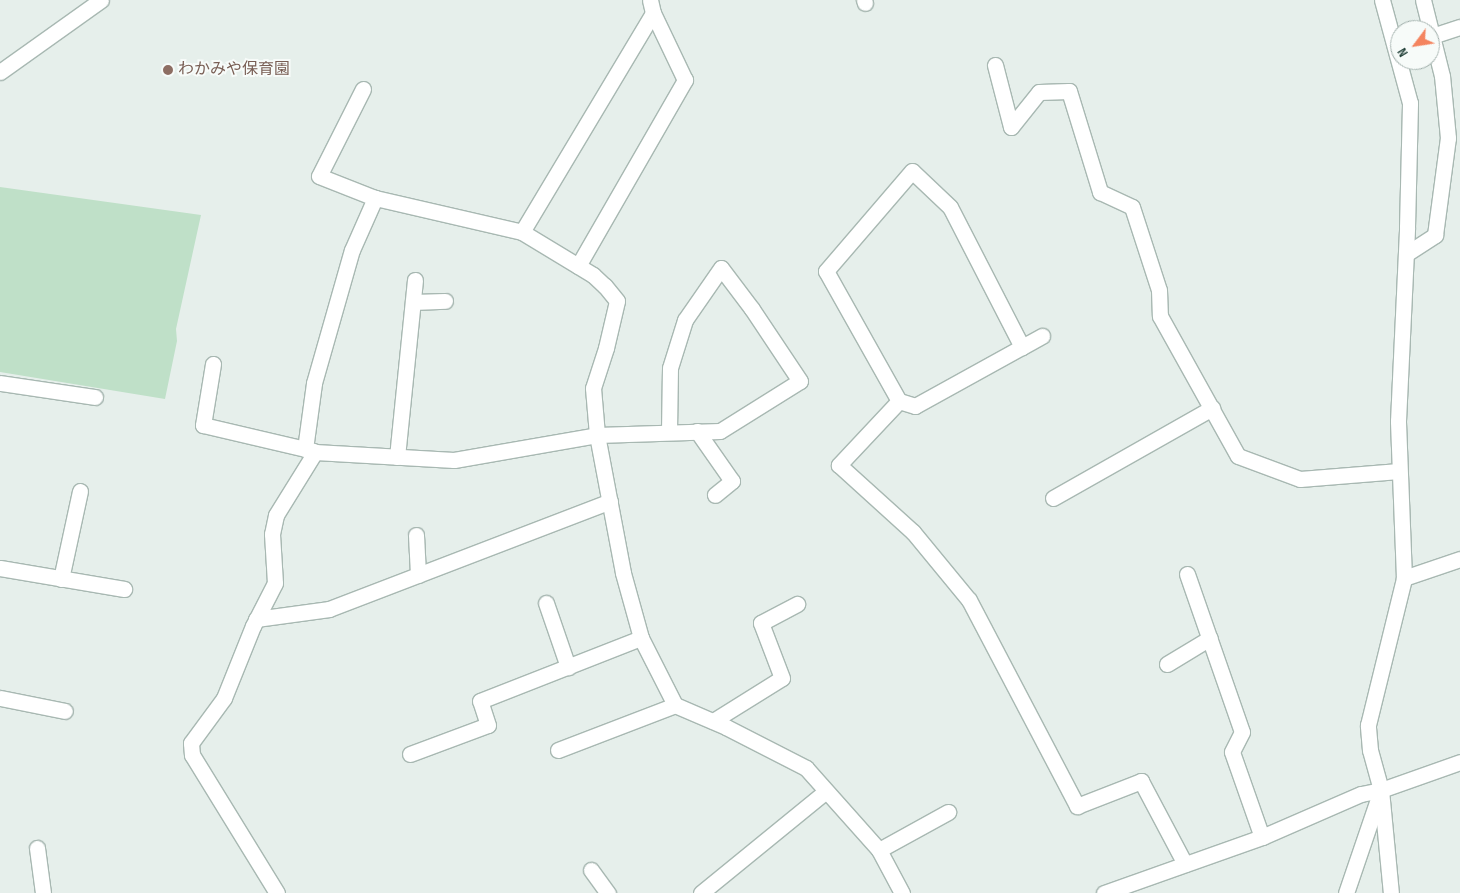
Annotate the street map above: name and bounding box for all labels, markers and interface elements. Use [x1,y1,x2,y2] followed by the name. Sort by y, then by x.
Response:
[1390,20,1440,70] north arrow
[1393,45,1412,60] text: N
[178,60,290,80] place label: わかみや保育園
[162,64,174,76] marker: わかみや保育園

